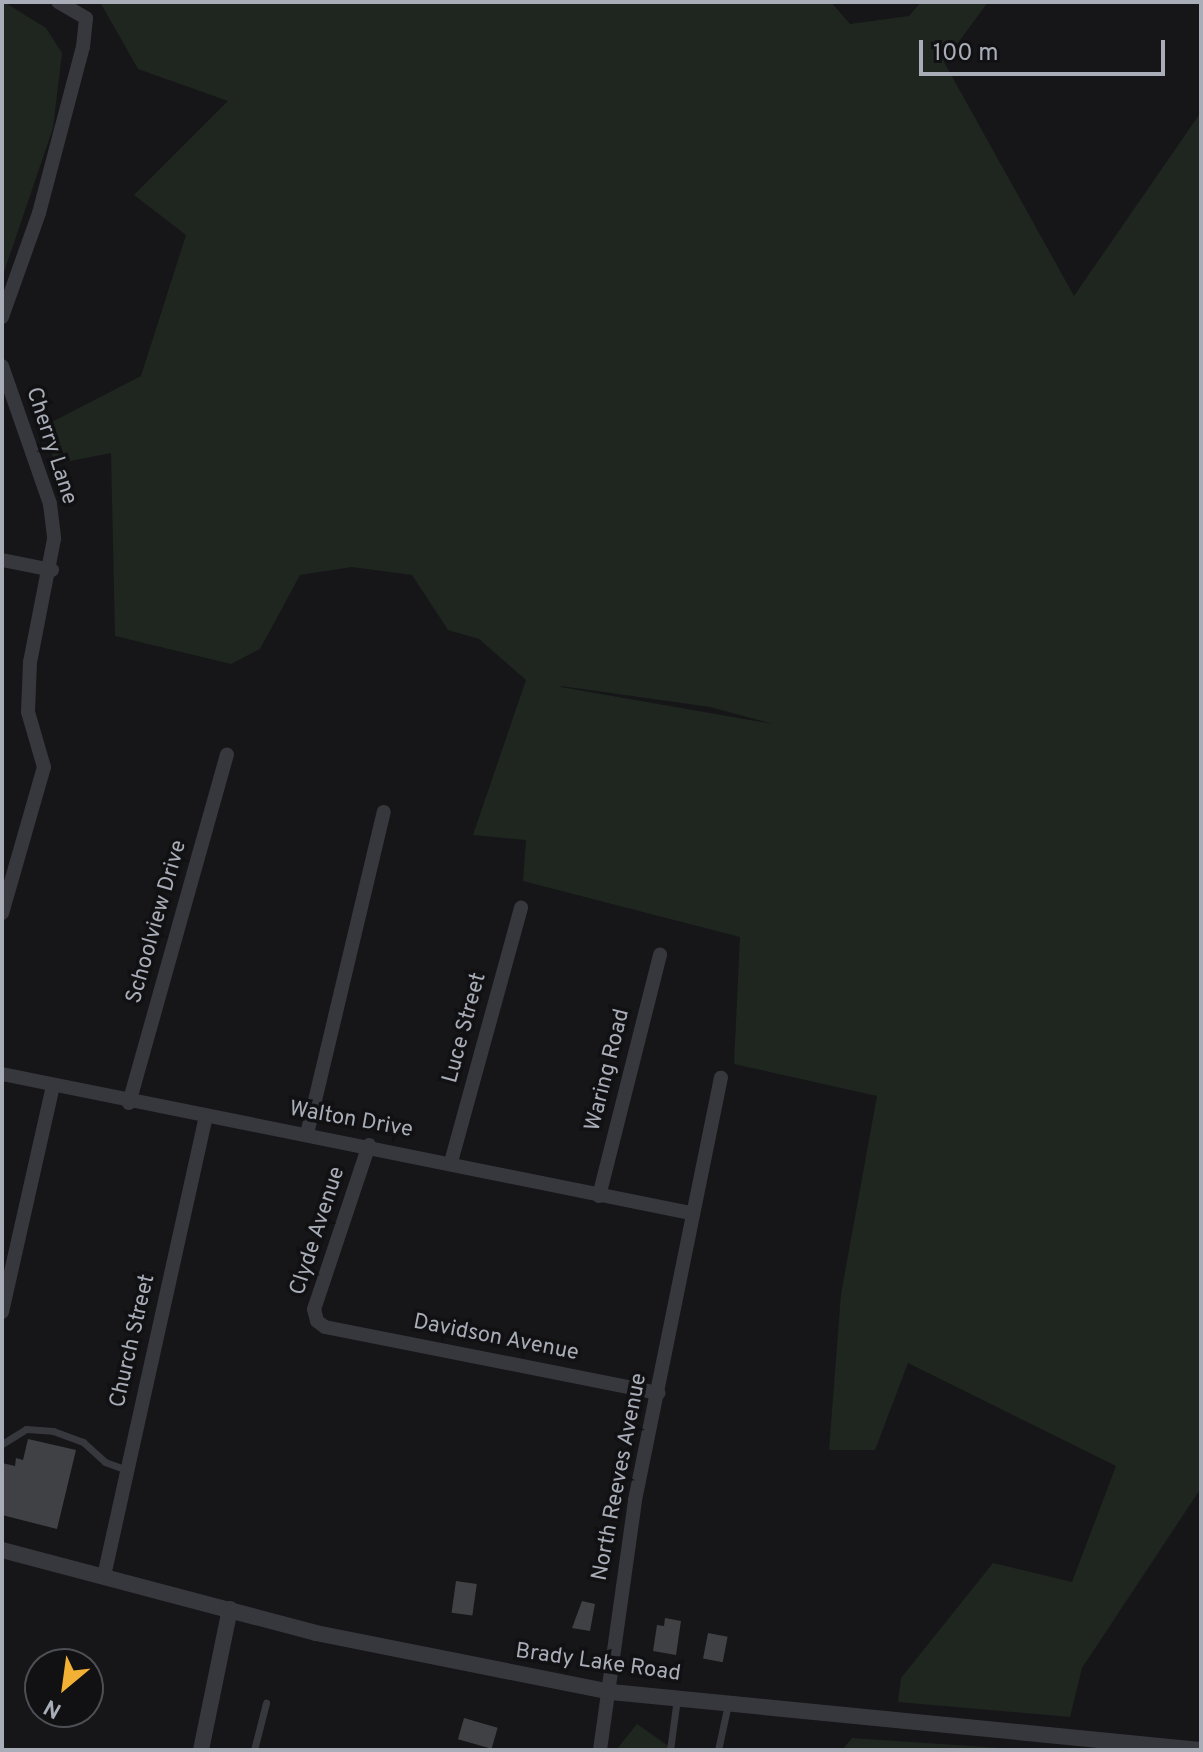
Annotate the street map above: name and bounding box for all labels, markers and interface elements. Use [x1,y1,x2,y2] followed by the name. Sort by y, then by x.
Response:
[923,24,1169,74] scale bar
[933,39,999,69] text: 100 m
[20,384,82,508] street label: Cherry Lane
[121,837,193,1007] street label: Schoolview Drive
[438,970,492,1086] street label: Luce Street
[580,1006,636,1134] street label: Waring Road
[287,1096,415,1144] street label: Walton Drive
[285,1163,351,1299] street label: Clyde Avenue
[105,1272,161,1410] street label: Church Street
[411,1309,581,1367] street label: Davidson Avenue
[587,1371,653,1583] street label: North Reeves Avenue
[514,1638,682,1688] street label: Brady Lake Road
[24,1648,104,1728] north arrow
[40,1692,67,1723] text: N

